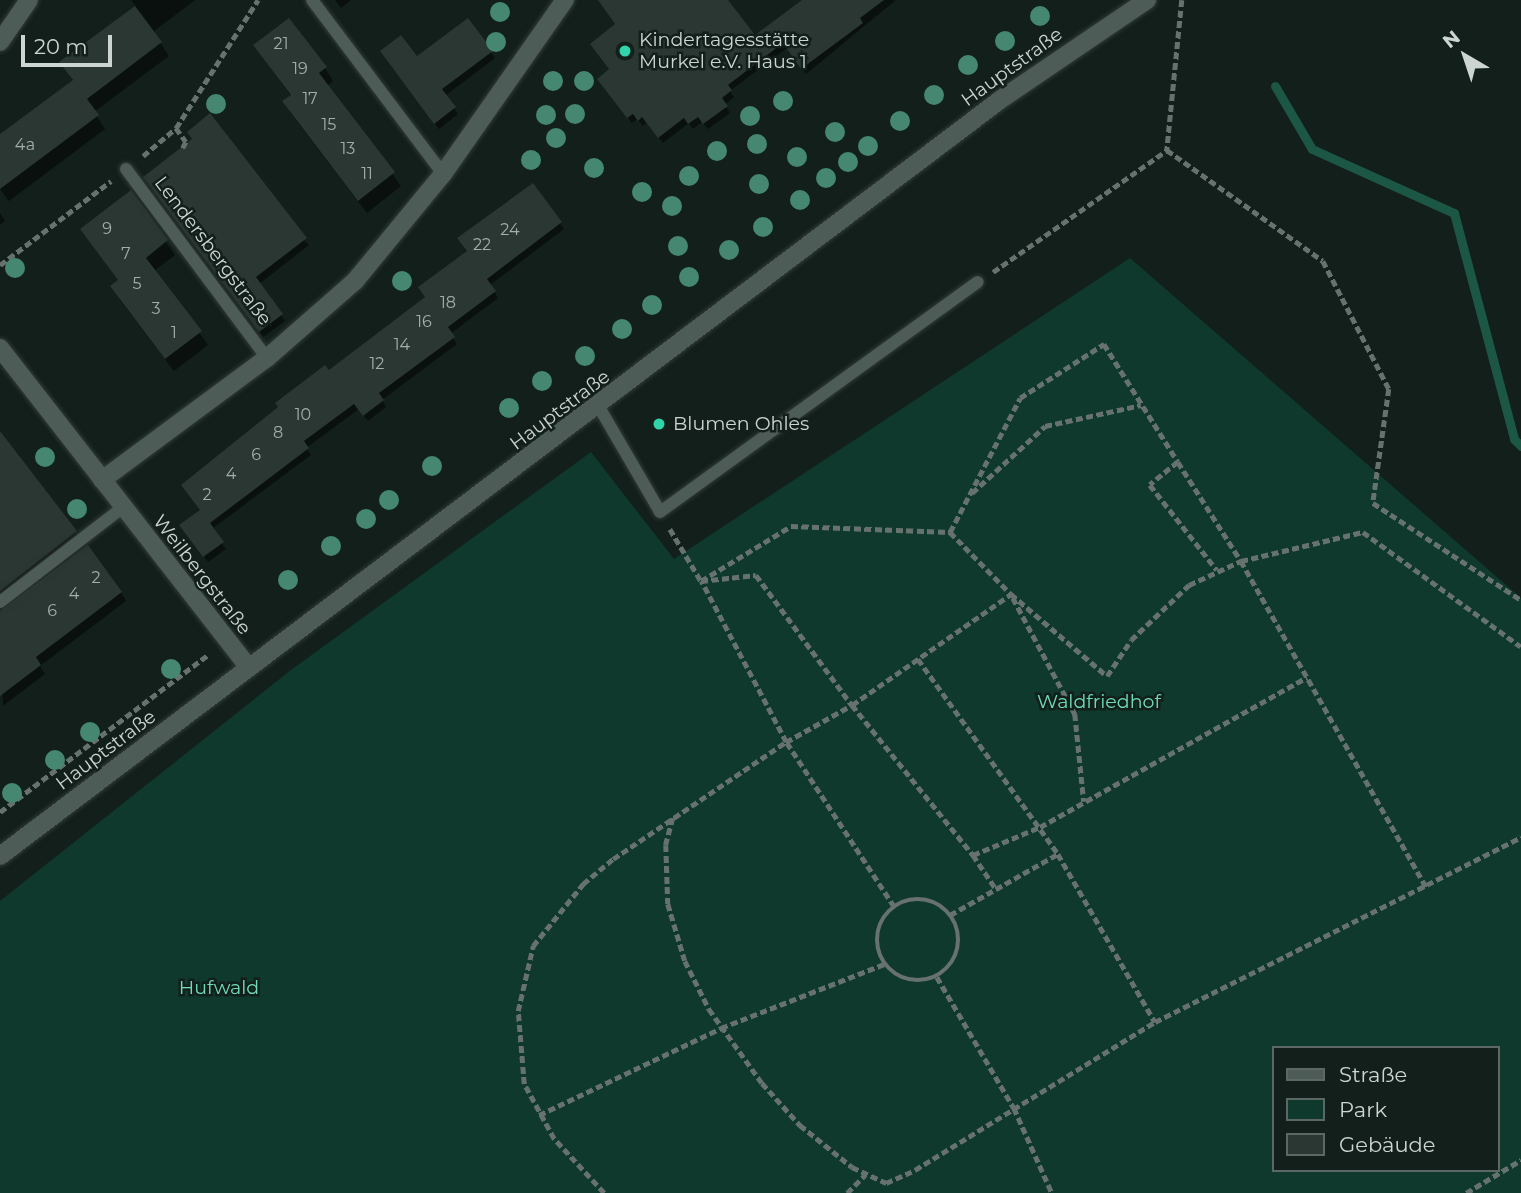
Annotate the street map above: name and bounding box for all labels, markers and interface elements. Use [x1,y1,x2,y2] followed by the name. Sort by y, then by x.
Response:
[24,21,116,65] scale bar
[1430,21,1500,91] north arrow
[957,23,1067,111] street label: Hauptstraße
[1438,26,1465,53] text: N
[639,29,809,73] place label: Kindertagesstätte Murkel e.V. Haus 1
[34,34,88,59] text: 20 m
[274,34,288,54] house number: 21
[617,43,633,59] marker: Kindertagesstätte Murkel e.V. Haus 1
[292,59,308,79] house number: 19
[302,89,318,109] house number: 17
[322,115,336,135] house number: 15
[15,135,35,155] house number: 4a
[341,139,355,159] house number: 13
[361,164,373,184] house number: 11
[150,172,276,330] street label: Lendersbergstraße
[102,219,112,239] house number: 9
[500,220,520,240] house number: 24
[473,235,491,255] house number: 22
[121,244,131,264] house number: 7
[132,274,142,294] house number: 5
[440,293,456,313] house number: 18
[151,299,161,319] house number: 3
[416,312,432,332] house number: 16
[171,323,177,343] house number: 1
[394,335,410,355] house number: 14
[370,354,384,374] house number: 12
[506,365,614,455] street label: Hauptstraße
[295,405,311,425] house number: 10
[673,413,809,435] place label: Blumen Ohles
[651,416,667,432] marker: Blumen Ohles
[273,423,283,443] house number: 8
[251,445,261,465] house number: 6
[226,464,236,484] house number: 4
[202,485,212,505] house number: 2
[148,511,256,639] street label: Weilbergstraße
[91,568,101,588] house number: 2
[69,584,79,604] house number: 4
[47,601,57,621] house number: 6
[1037,691,1161,713] park label: Waldfriedhof
[52,705,160,795] street label: Hauptstraße
[179,977,259,999] park label: Hufwald
[1272,1046,1500,1172] legend
[1339,1062,1407,1087] text: Straße
[1339,1097,1387,1122] text: Park
[1339,1132,1436,1157] text: Gebäude

